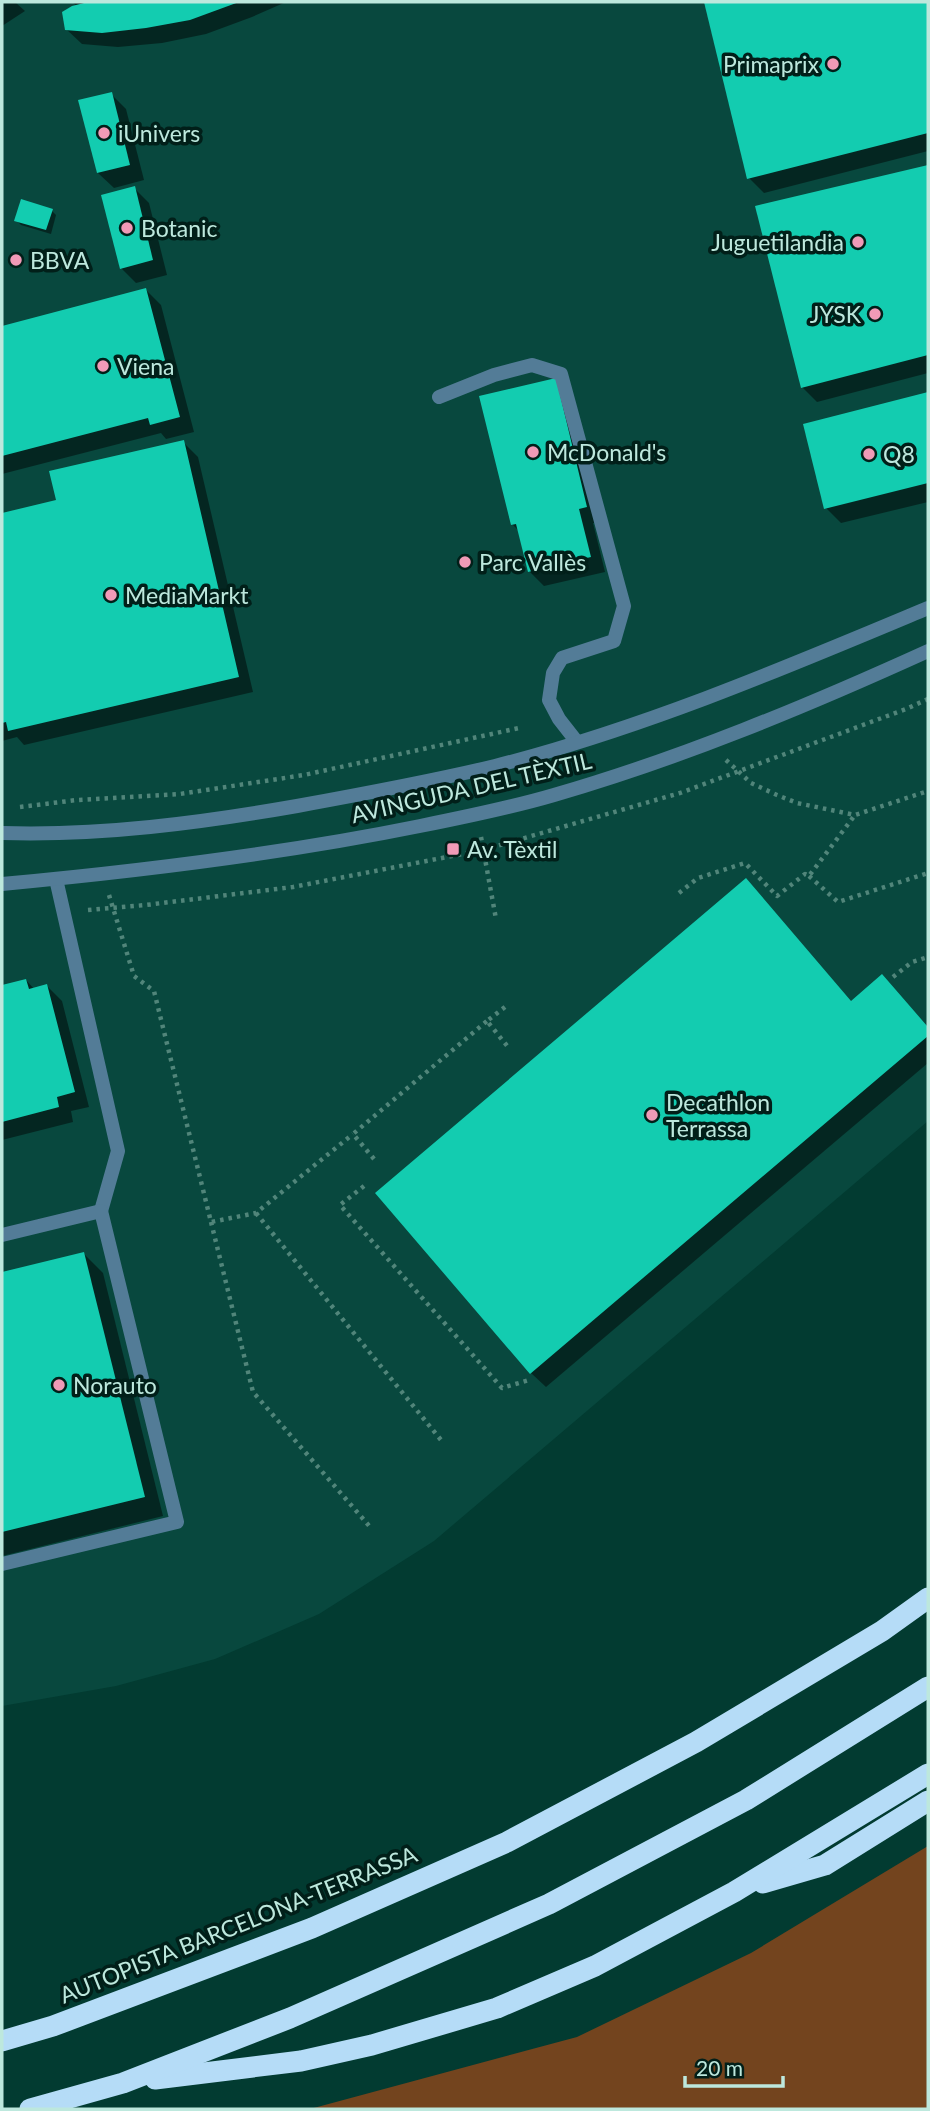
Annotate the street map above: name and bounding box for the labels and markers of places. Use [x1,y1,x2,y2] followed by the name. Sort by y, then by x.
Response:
[723,50,820,78] place label: Primaprix
[825,56,841,72] marker: Primaprix
[118,119,200,147] place label: iUnivers
[96,125,112,141] marker: iUnivers
[141,214,218,242] place label: Botanic
[119,220,135,236] marker: Botanic
[711,228,844,256] place label: Juguetilandia
[850,234,866,250] marker: Juguetilandia
[30,246,90,274] place label: BBVA
[8,252,24,268] marker: BBVA
[810,300,862,328] place label: JYSK
[867,306,883,322] marker: JYSK
[117,352,175,380] place label: Viena
[95,358,111,374] marker: Viena
[547,438,666,466] place label: McDonald's
[883,440,915,468] place label: Q8
[525,444,541,460] marker: McDonald's
[861,446,877,462] marker: Q8
[479,548,586,576] place label: Parc Vallès
[457,554,473,570] marker: Parc Vallès
[125,581,249,609] place label: MediaMarkt
[103,587,119,603] marker: MediaMarkt
[467,835,557,863] place label: Av. Tèxtil
[445,841,461,857] marker: Av. Tèxtil
[666,1088,770,1142] place label: Decathlon Terrassa
[644,1107,660,1123] marker: Decathlon Terrassa
[73,1371,157,1399] place label: Norauto
[51,1377,67,1393] marker: Norauto

